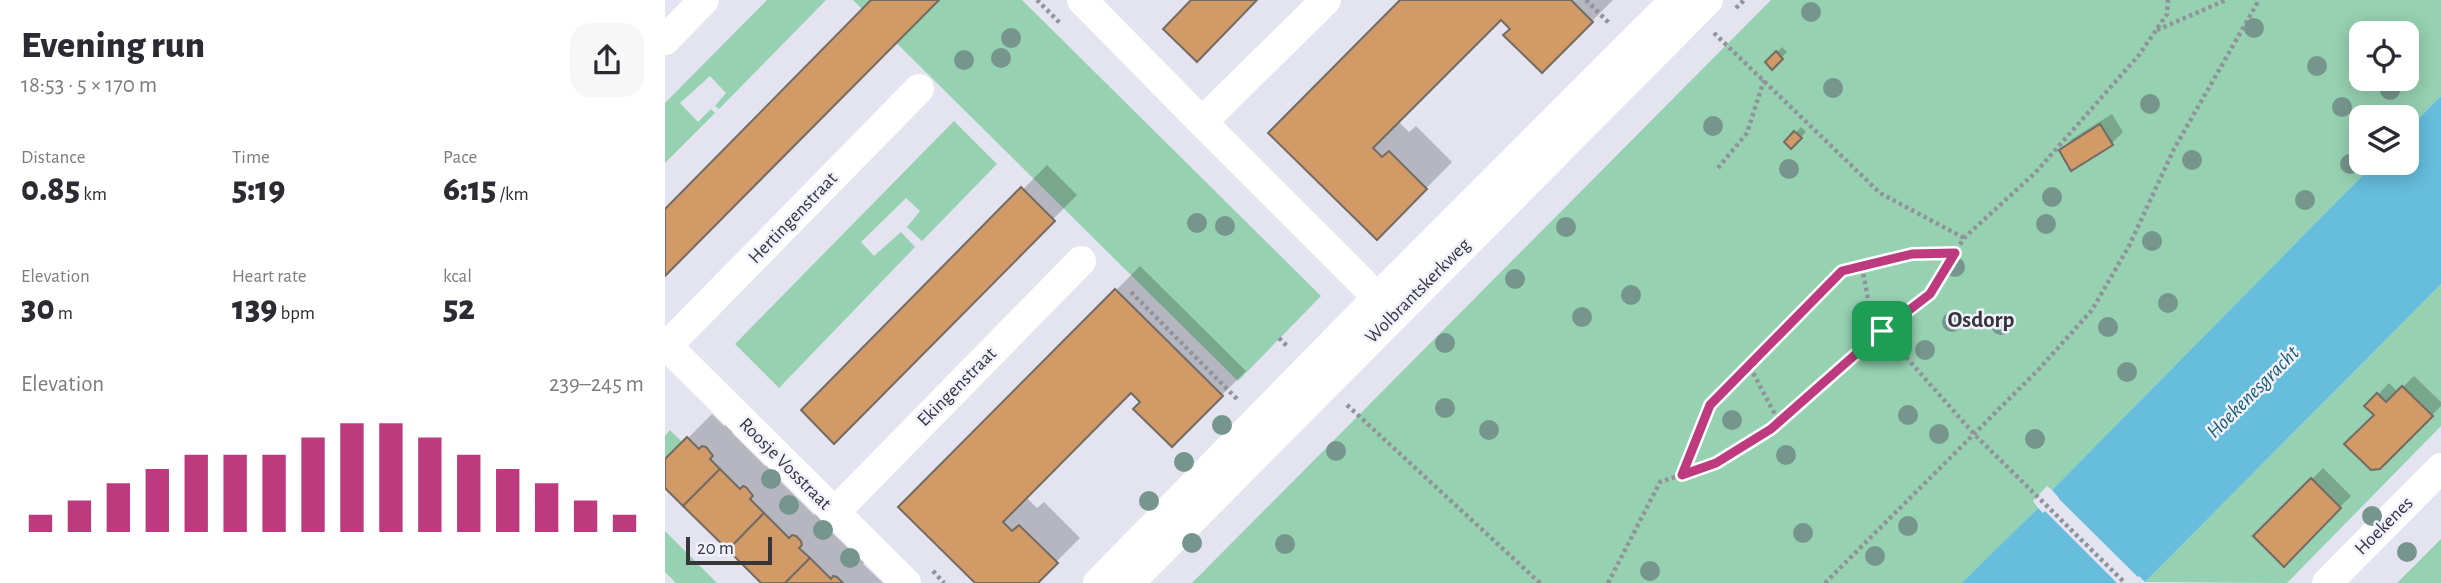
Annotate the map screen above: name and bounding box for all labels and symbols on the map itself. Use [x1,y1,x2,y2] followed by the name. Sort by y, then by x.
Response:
[745,169,841,267] street label: Hertingenstraat
[1362,234,1475,347] street label: Wolbrantskerkweg
[1852,301,1912,361] pin
[1948,309,2015,332] district label: Osdorp
[2203,342,2303,442] water label: Hoekenesgracht
[914,344,1000,430] street label: Ekingenstraat
[735,414,835,514] street label: Roosje Vosstraat
[2351,493,2417,559] street label: Hoekenes
[686,534,772,566] scale bar

